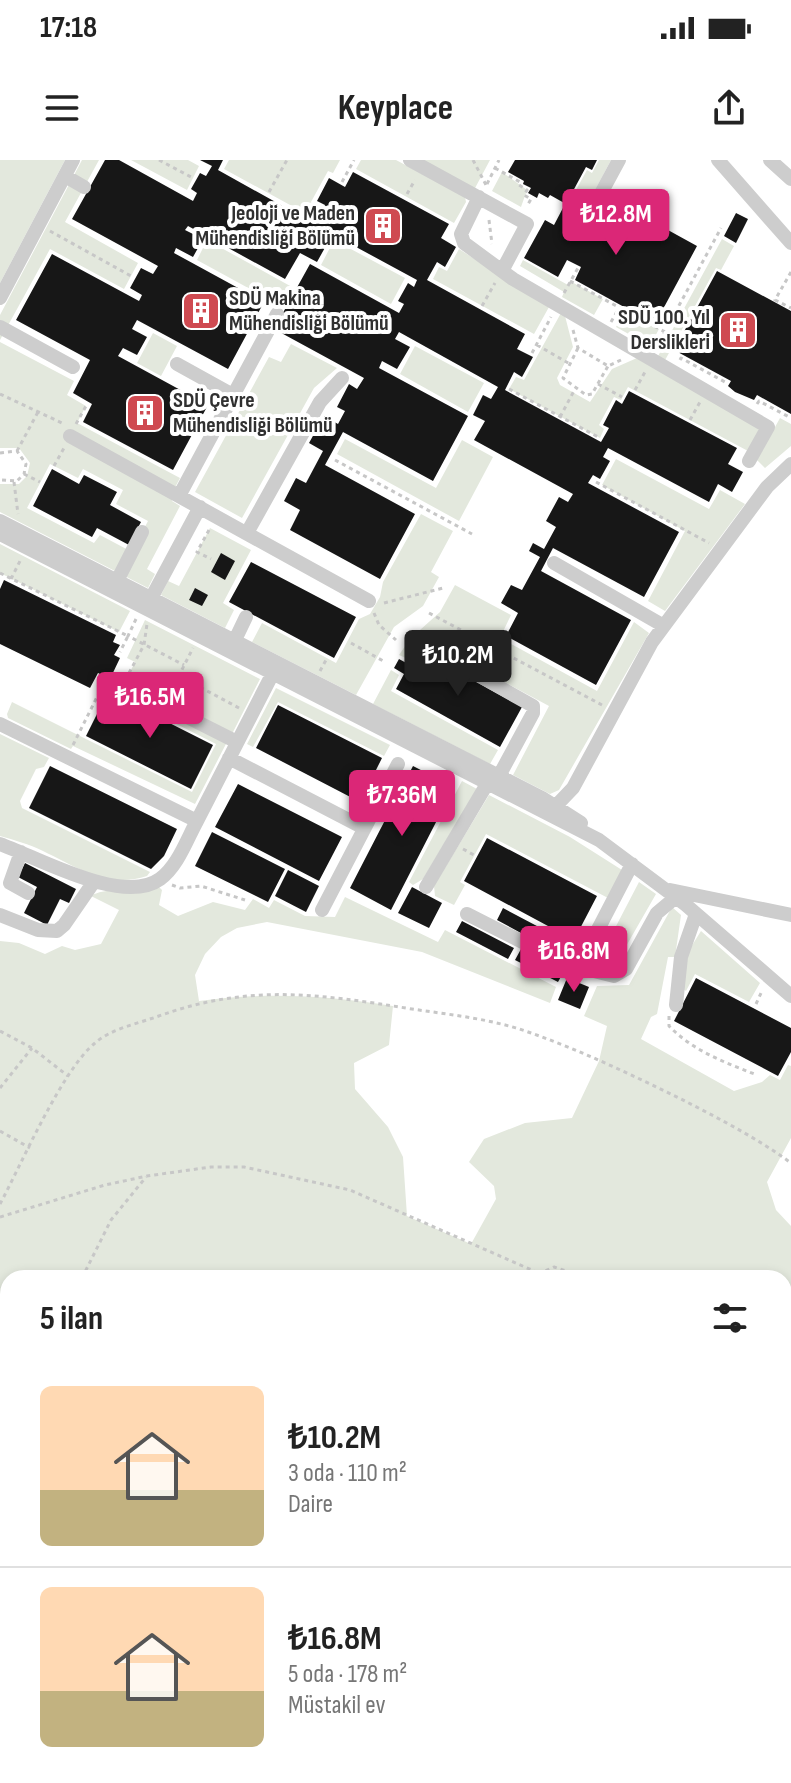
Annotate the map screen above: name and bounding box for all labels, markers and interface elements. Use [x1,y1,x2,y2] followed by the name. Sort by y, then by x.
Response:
[40,10,97,46] text: 17:18
[40,86,84,130] icon: menu
[707,86,751,130] icon: share
[338,87,453,130] text: Keyplace
[551,189,681,257] pin: ₺12.8M
[580,199,652,230] text: ₺12.8M
[195,200,355,252] place label: Jeoloji ve Maden Mühendisliği Bölümü
[362,205,404,247] building icon: Jeoloji ve Maden Mühendisliği Bölümü
[229,285,389,337] place label: SDÜ Makina Mühendisliği Bölümü
[180,290,222,332] building icon: SDÜ Makina Mühendisliği Bölümü
[618,304,710,356] place label: SDÜ 100. Yıl Derslikleri
[717,309,759,351] building icon: SDÜ 100. Yıl Derslikleri
[173,387,333,439] place label: SDÜ Çevre Mühendisliği Bölümü
[124,392,166,434] building icon: SDÜ Çevre Mühendisliği Bölümü
[393,630,523,698] pin: ₺10.2M
[422,640,494,671] text: ₺10.2M
[85,672,215,740] pin: ₺16.5M
[115,682,185,713] text: ₺16.5M
[337,770,467,838] pin: ₺7.36M
[367,780,437,811] text: ₺7.36M
[509,926,639,994] pin: ₺16.8M
[538,936,610,967] text: ₺16.8M
[708,1296,752,1340] icon: filters
[40,1298,103,1339] text: 5 ilan
[288,1417,381,1458] text: ₺10.2M
[104,1418,200,1514] icon: home
[288,1458,407,1489] text: 3 oda · 110 m²
[288,1489,333,1520] text: Daire
[288,1618,381,1659] text: ₺16.8M
[104,1619,200,1715] icon: home
[288,1659,407,1690] text: 5 oda · 178 m²
[288,1690,386,1721] text: Müstakil ev

